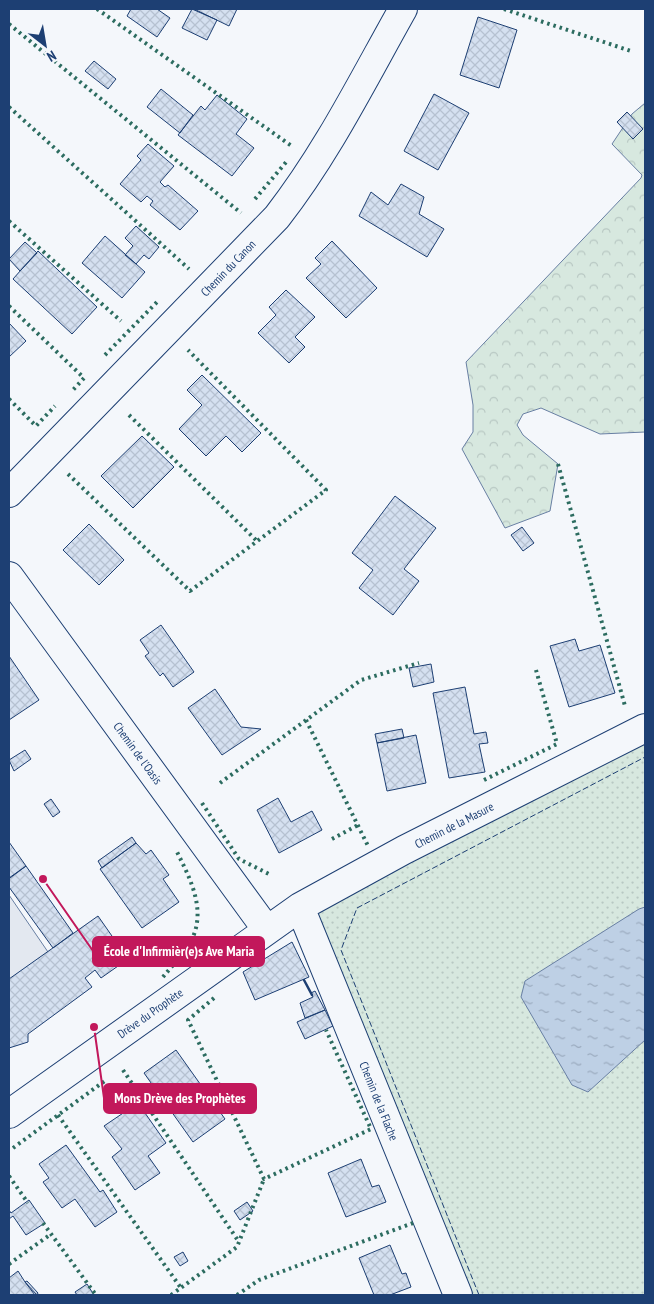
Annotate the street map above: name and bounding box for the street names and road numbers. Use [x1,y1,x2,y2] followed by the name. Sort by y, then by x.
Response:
[197,237,259,299] street label: Chemin du Canon
[110,719,166,787] street label: Chemin de l'Oasis
[412,799,496,851] street label: Chemin de la Masure
[114,985,186,1041] street label: Drève du Prophète
[356,1059,402,1143] street label: Chemin de la Flache

